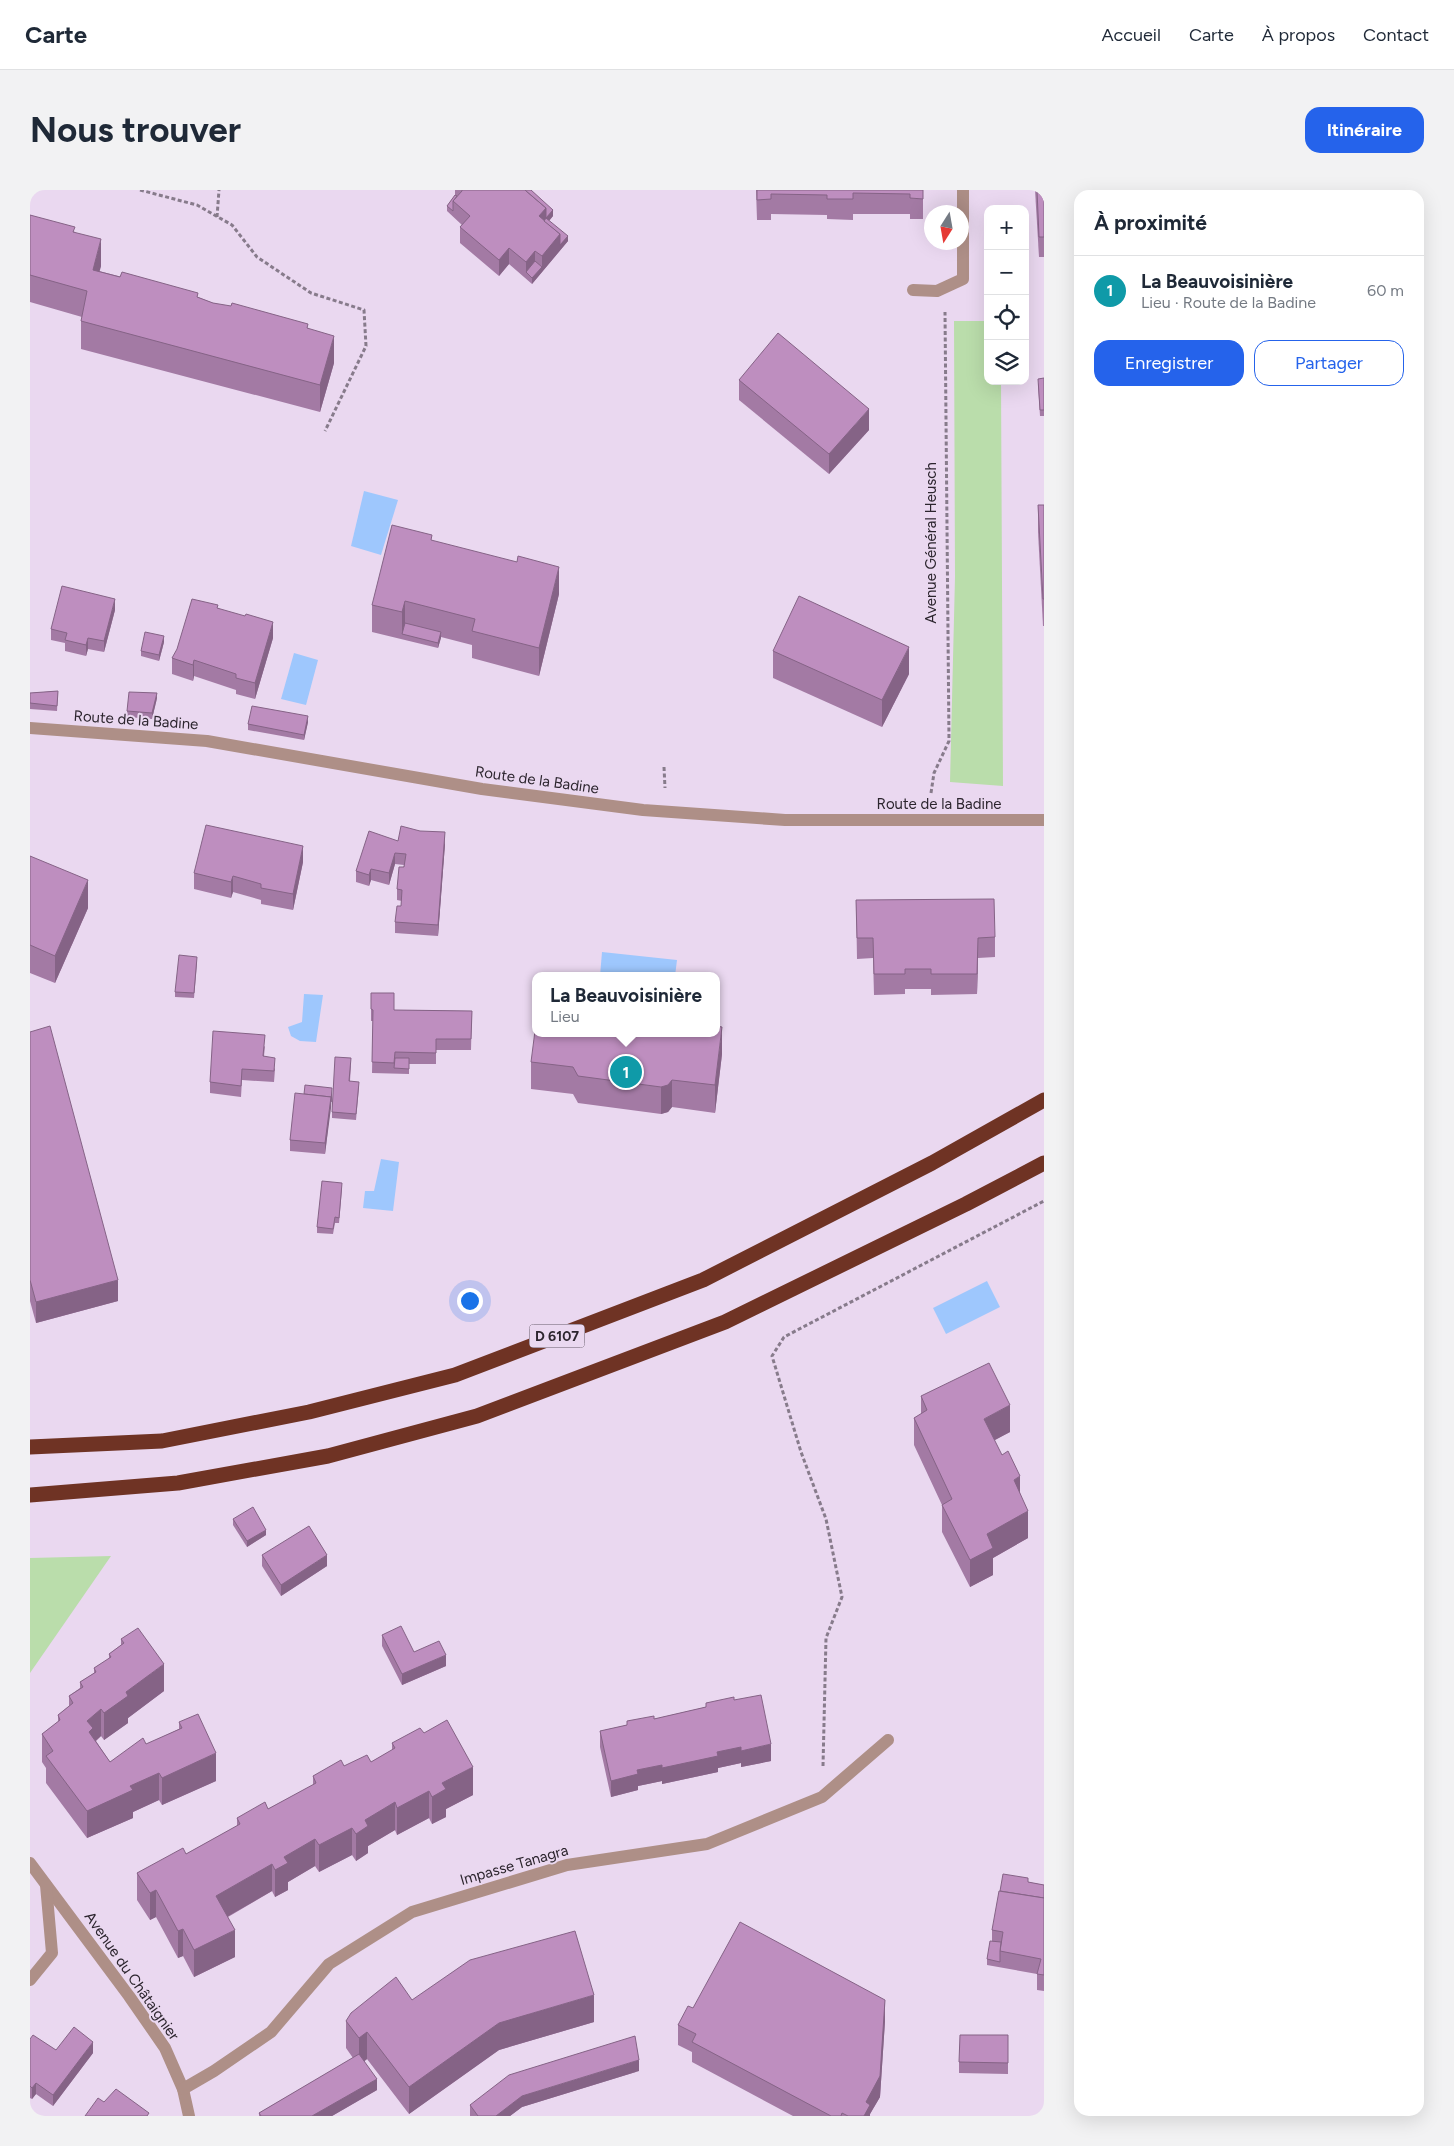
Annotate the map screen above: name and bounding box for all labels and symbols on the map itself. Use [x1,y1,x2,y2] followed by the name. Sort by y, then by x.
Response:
[924,205,969,250] north arrow
[922,462,940,624] street label: Avenue Général Heusch
[73,707,199,733] street label: Route de la Badine
[474,762,600,798] street label: Route de la Badine
[877,795,1001,813] street label: Route de la Badine
[610,1053,642,1091] pin: 1
[457,1288,483,1314] your location
[530,1324,584,1348] road number: D 6107
[458,1841,570,1889] street label: Impasse Tanagra
[81,1908,183,2044] street label: Avenue du Châtaignier

